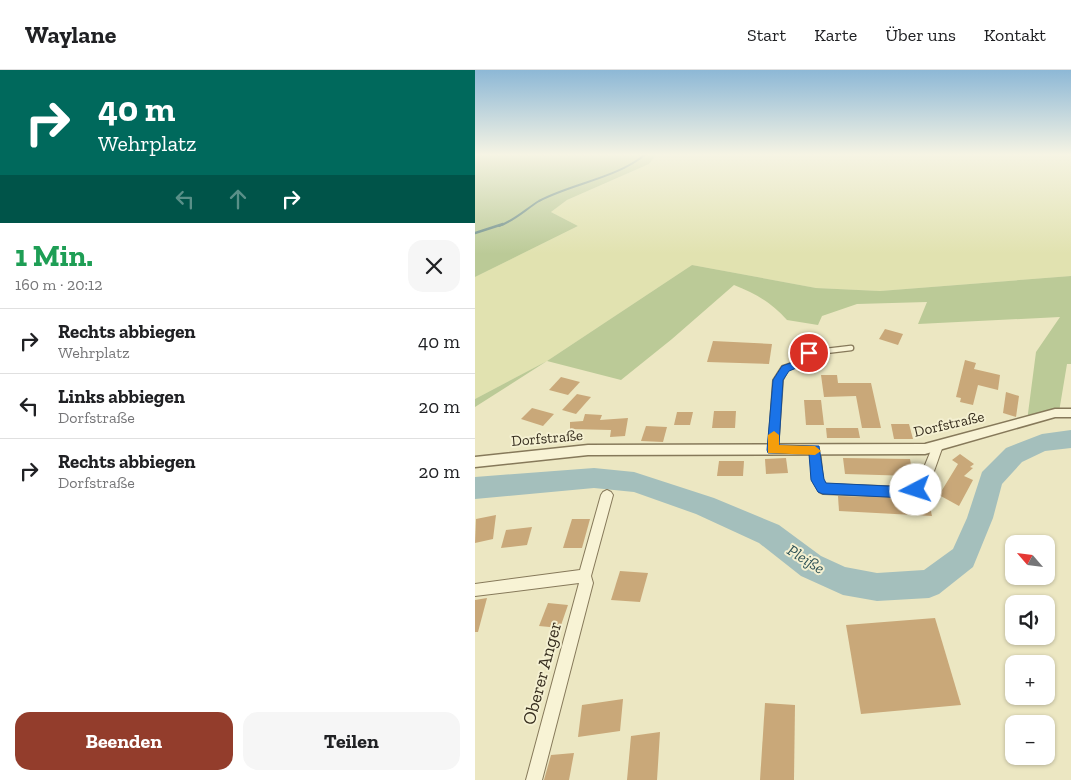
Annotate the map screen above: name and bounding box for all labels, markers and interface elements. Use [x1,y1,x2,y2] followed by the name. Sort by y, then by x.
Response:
[25,20,116,49] text: Waylane
[747,24,786,46] text: Start
[814,24,857,46] text: Karte
[885,24,956,46] text: Über uns
[984,24,1046,46] text: Kontakt
[98,88,175,130] text: 40 m
[15,90,80,155] icon: right
[98,130,196,157] text: Wehrplatz
[171,185,199,213] icon: left
[224,185,252,213] icon: ahead
[277,185,305,213] icon: right
[15,238,93,274] text: 1 Min.
[408,240,460,292] button: close
[15,275,103,294] text: 160 m · 20:12
[58,320,196,343] text: Rechts abbiegen
[15,327,43,355] icon: right
[418,330,460,353] text: 40 m
[788,332,830,374] pin
[795,339,823,367] icon: arrive
[58,343,130,362] text: Wehrplatz
[58,385,185,408] text: Links abbiegen
[15,392,43,420] icon: left
[419,395,460,418] text: 20 m
[912,407,986,441] street label: Dorfstraße
[58,408,135,427] text: Dorfstraße
[510,426,584,450] street label: Dorfstraße
[58,450,196,473] text: Rechts abbiegen
[15,457,43,485] icon: right
[419,460,460,483] text: 20 m
[889,463,941,515] position arrow
[58,473,135,492] text: Dorfstraße
[1005,535,1055,585] north arrow
[1005,535,1055,765] map controls
[784,540,828,578] water label: Pleiße
[1005,595,1055,645] button: sound
[518,619,566,727] street label: Oberer Anger
[1005,655,1055,705] button: +
[15,712,233,770] button: Beenden
[243,712,460,770] button: Teilen
[1005,715,1055,765] button: −

